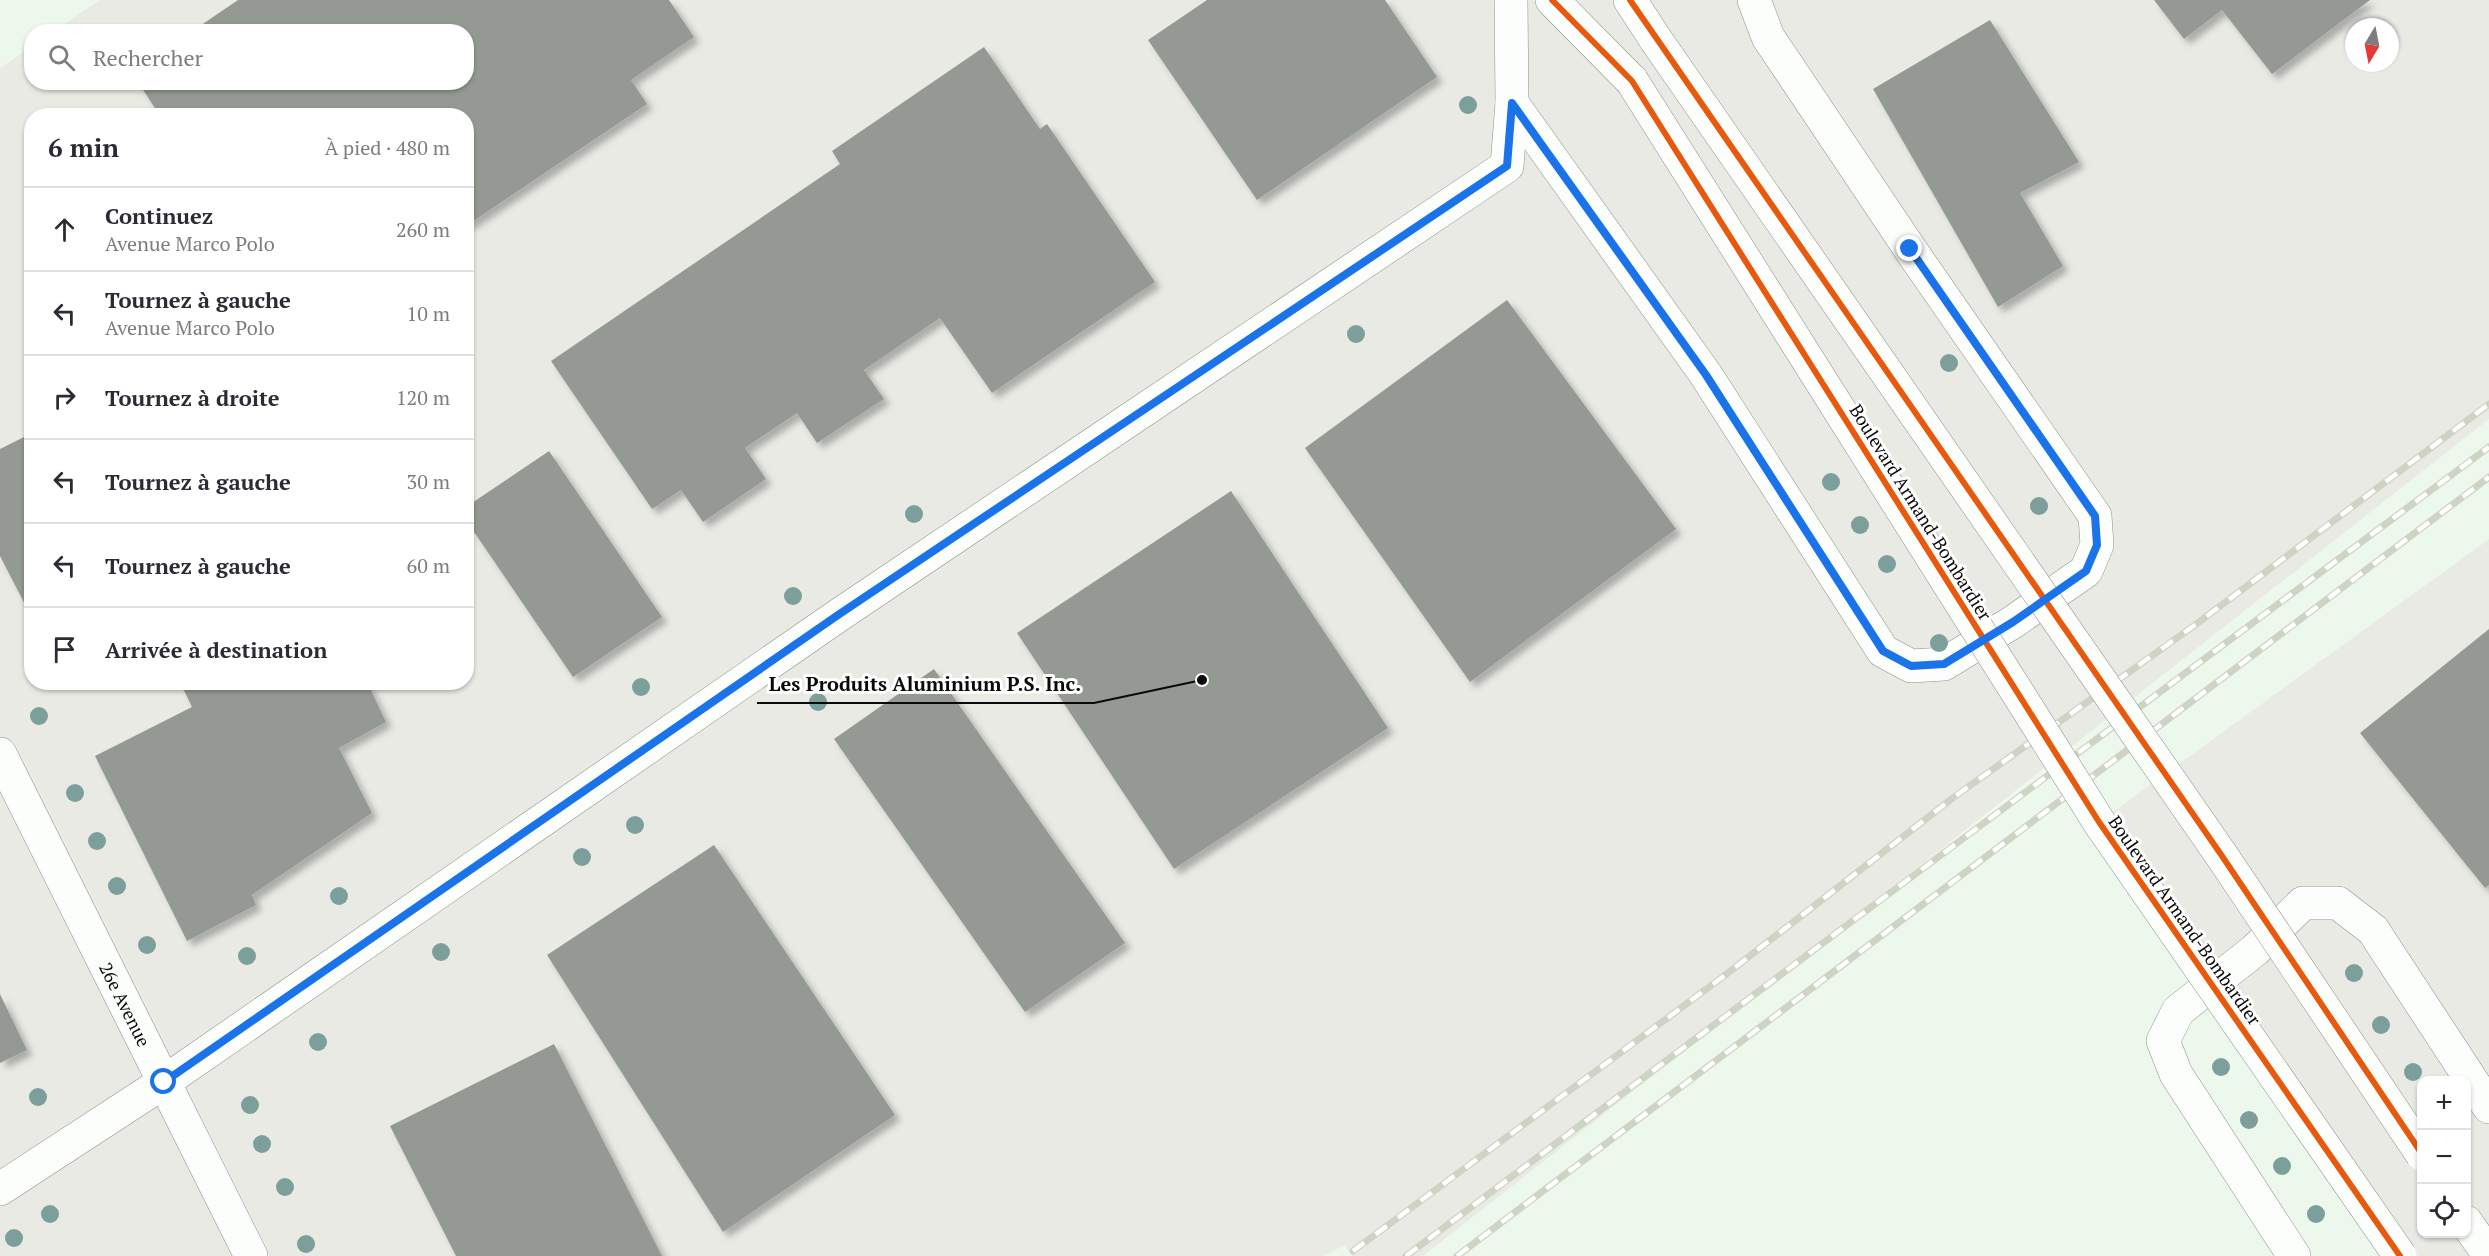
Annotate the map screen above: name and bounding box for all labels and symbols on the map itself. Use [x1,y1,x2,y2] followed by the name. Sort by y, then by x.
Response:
[2345,18,2399,72] north arrow
[1896,235,1922,261] route end
[1844,399,1998,625] street label: Boulevard Armand-Bombardier
[757,665,1094,703] callout: Les Produits Aluminium P.S. Inc.
[769,670,1081,697] text: Les Produits Aluminium P.S. Inc.
[2103,810,2267,1030] street label: Boulevard Armand-Bombardier
[94,958,156,1051] street label: 26e Avenue
[150,1068,176,1094] route start

